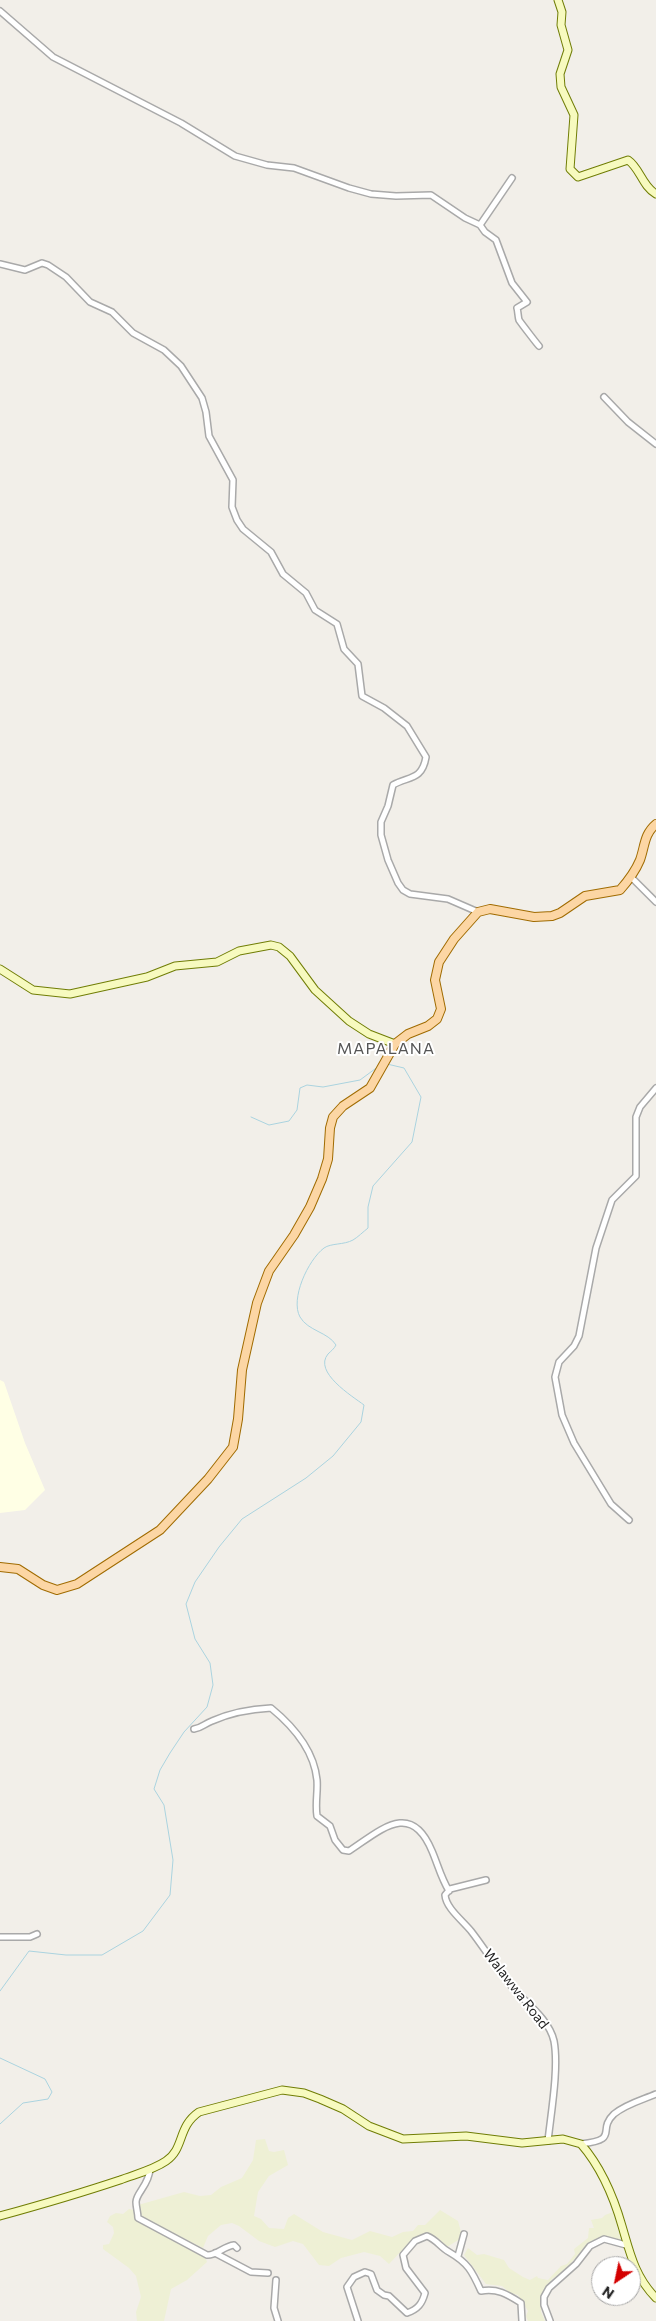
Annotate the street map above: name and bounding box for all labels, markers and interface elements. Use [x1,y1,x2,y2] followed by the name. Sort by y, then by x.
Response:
[336,1039,436,1059] district label: MAPALANA
[480,1946,552,2032] street label: Walawwa Road
[591,2256,641,2306] north arrow
[599,2283,617,2303] text: N

